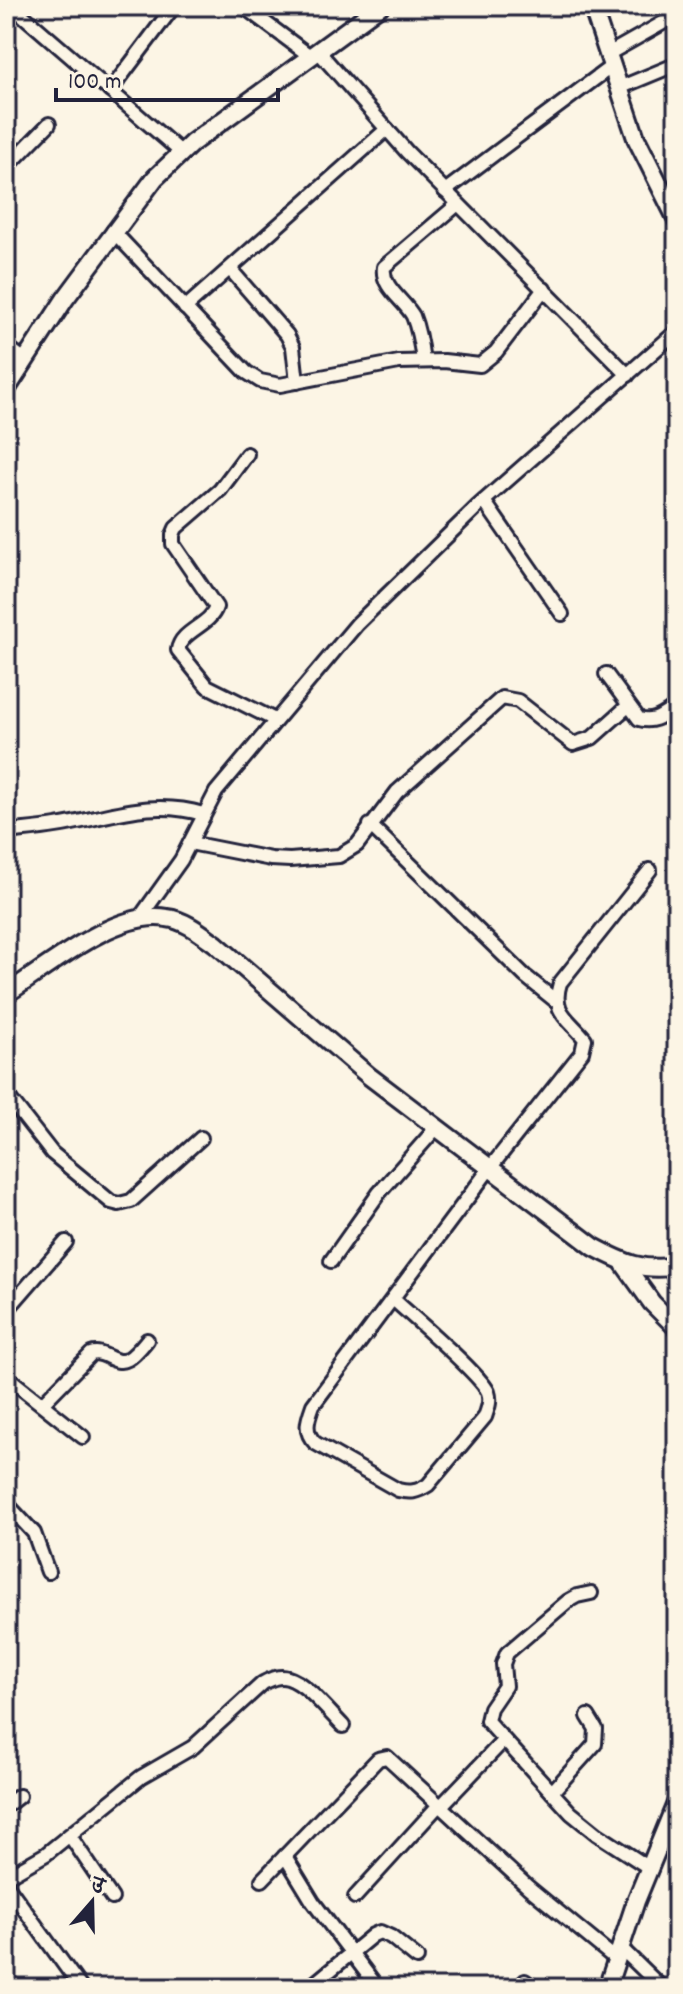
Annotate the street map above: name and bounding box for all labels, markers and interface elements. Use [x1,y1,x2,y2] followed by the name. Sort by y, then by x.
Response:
[56,52,278,102] scale bar
[68,66,121,100] text: 100 m
[52,1862,132,1942] north arrow
[86,1869,110,1904] text: उ

